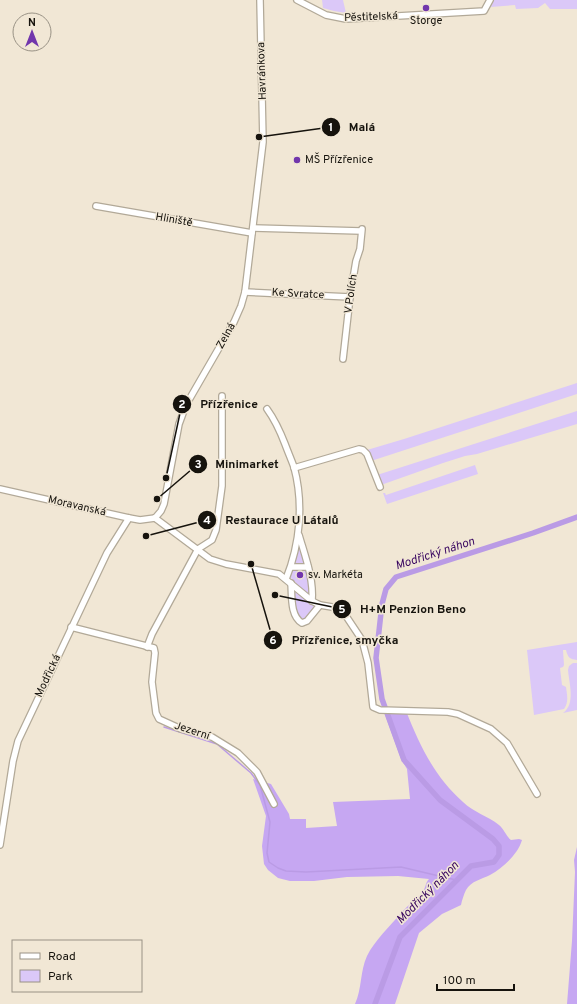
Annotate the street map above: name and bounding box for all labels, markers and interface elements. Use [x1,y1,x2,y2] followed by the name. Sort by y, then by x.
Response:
[421,3,431,13] marker: Storge
[344,9,398,25] street label: Pěstitelská
[12,12,52,52] north arrow
[410,14,442,28] place label: Storge
[28,16,36,30] text: N
[254,42,270,100] street label: Havránkova
[321,115,384,139] callout: Malá
[329,120,333,136] text: 1
[349,120,375,136] text: Malá
[305,152,373,167] place label: MŠ Přízřenice
[292,155,302,165] marker: MŠ Přízřenice
[154,210,194,230] street label: Hliniště
[341,273,361,315] street label: V Polích
[271,286,325,302] street label: Ke Svratce
[213,320,239,352] street label: Zelná
[172,392,266,416] callout: Přízřenice
[178,397,186,413] text: 2
[200,397,258,413] text: Přízřenice
[188,452,287,476] callout: Minimarket
[194,457,202,473] text: 3
[215,457,279,473] text: Minimarket
[47,493,108,520] street label: Moravanská
[197,508,347,532] callout: Restaurace U Látalů
[203,513,211,529] text: 4
[225,513,339,529] text: Restaurace U Látalů
[393,534,477,574] water label: Modřický náhon
[308,568,363,582] place label: sv. Markéta
[295,570,305,580] marker: sv. Markéta
[332,597,474,621] callout: H+M Penzion Beno
[338,602,346,618] text: 5
[360,602,466,618] text: H+M Penzion Beno
[263,628,406,652] callout: Přízřenice, smyčka
[269,633,277,649] text: 6
[292,633,398,649] text: Přízřenice, smyčka
[32,652,64,700] street label: Modřická
[172,719,213,744] street label: Jezerní
[393,858,463,928] water label: Modřický náhon
[12,940,142,992] legend
[48,949,76,965] text: Road
[437,966,514,992] scale bar
[48,969,73,985] text: Park
[443,973,476,989] text: 100 m

